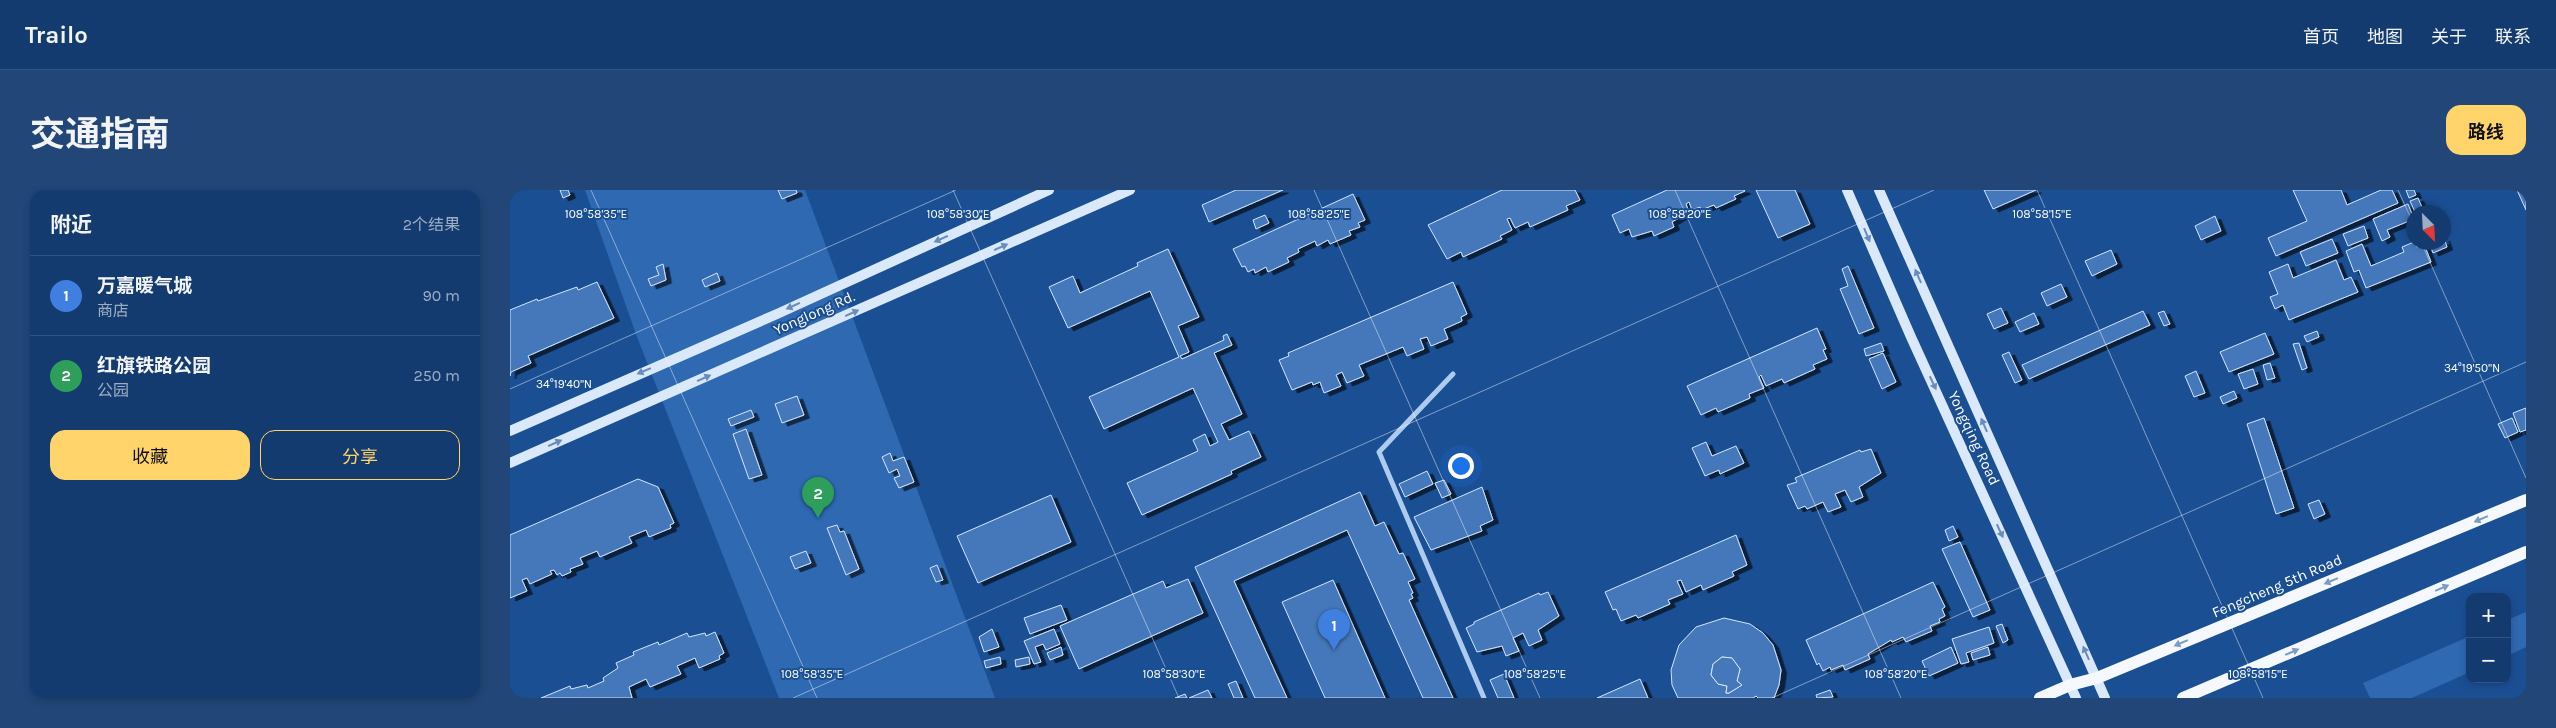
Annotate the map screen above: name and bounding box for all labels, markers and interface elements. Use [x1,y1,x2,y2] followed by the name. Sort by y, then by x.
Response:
[25,21,88,49] text: Trailo
[2303,26,2339,48] text: 首页
[2367,26,2403,48] text: 地图
[2431,26,2467,48] text: 关于
[2495,26,2531,48] text: 联系
[2446,105,2526,155] button: 路线
[30,114,170,155] text: 交通指南
[2406,205,2451,250] north arrow
[565,207,627,221] text: 108°58'35"E
[927,207,989,221] text: 108°58'30"E
[1288,207,1350,221] text: 108°58'25"E
[1649,207,1711,221] text: 108°58'20"E
[2012,207,2072,221] text: 108°58'15"E
[50,213,92,237] text: 附近
[403,215,460,234] text: 2个结果
[1863,228,1871,242] one-way arrow
[934,236,948,244] one-way arrow
[994,243,1008,251] one-way arrow
[1913,269,1921,283] one-way arrow
[97,275,192,297] text: 万嘉暖气城
[63,286,69,305] text: 1
[422,286,460,305] text: 90 m
[771,287,858,339] street label: Yonglong Rd.
[97,301,129,320] text: 商店
[786,303,800,311] one-way arrow
[845,308,859,316] one-way arrow
[97,355,211,377] text: 红旗铁路公园
[2444,361,2500,375] text: 34°19'50"N
[61,366,71,385] text: 2
[413,366,460,385] text: 250 m
[637,368,651,376] one-way arrow
[697,374,711,382] one-way arrow
[1929,376,1937,390] one-way arrow
[536,377,592,391] text: 34°19'40"N
[97,381,129,400] text: 公园
[1944,388,2004,488] street label: Yongqing Road
[1979,418,1987,432] one-way arrow
[50,430,250,480] button: 收藏
[260,430,460,480] button: 分享
[548,439,562,447] one-way arrow
[1448,453,1474,479] your location
[802,477,834,518] pin: 2
[2474,515,2488,523] one-way arrow
[1996,524,2004,538] one-way arrow
[2209,550,2345,622] street label: Fengcheng 5th Road
[2323,577,2338,585] one-way arrow
[2435,584,2449,592] one-way arrow
[2466,593,2511,683] map controls
[2466,593,2511,638] button: +
[1318,609,1350,650] pin: 1
[2466,638,2511,683] button: −
[2174,640,2188,648] one-way arrow
[2081,646,2089,660] one-way arrow
[2285,647,2299,655] one-way arrow
[781,667,843,681] text: 108°58'35"E
[1143,667,1205,681] text: 108°58'30"E
[1504,667,1566,681] text: 108°58'25"E
[1865,667,1927,681] text: 108°58'20"E
[2228,667,2288,681] text: 108°58'15"E

